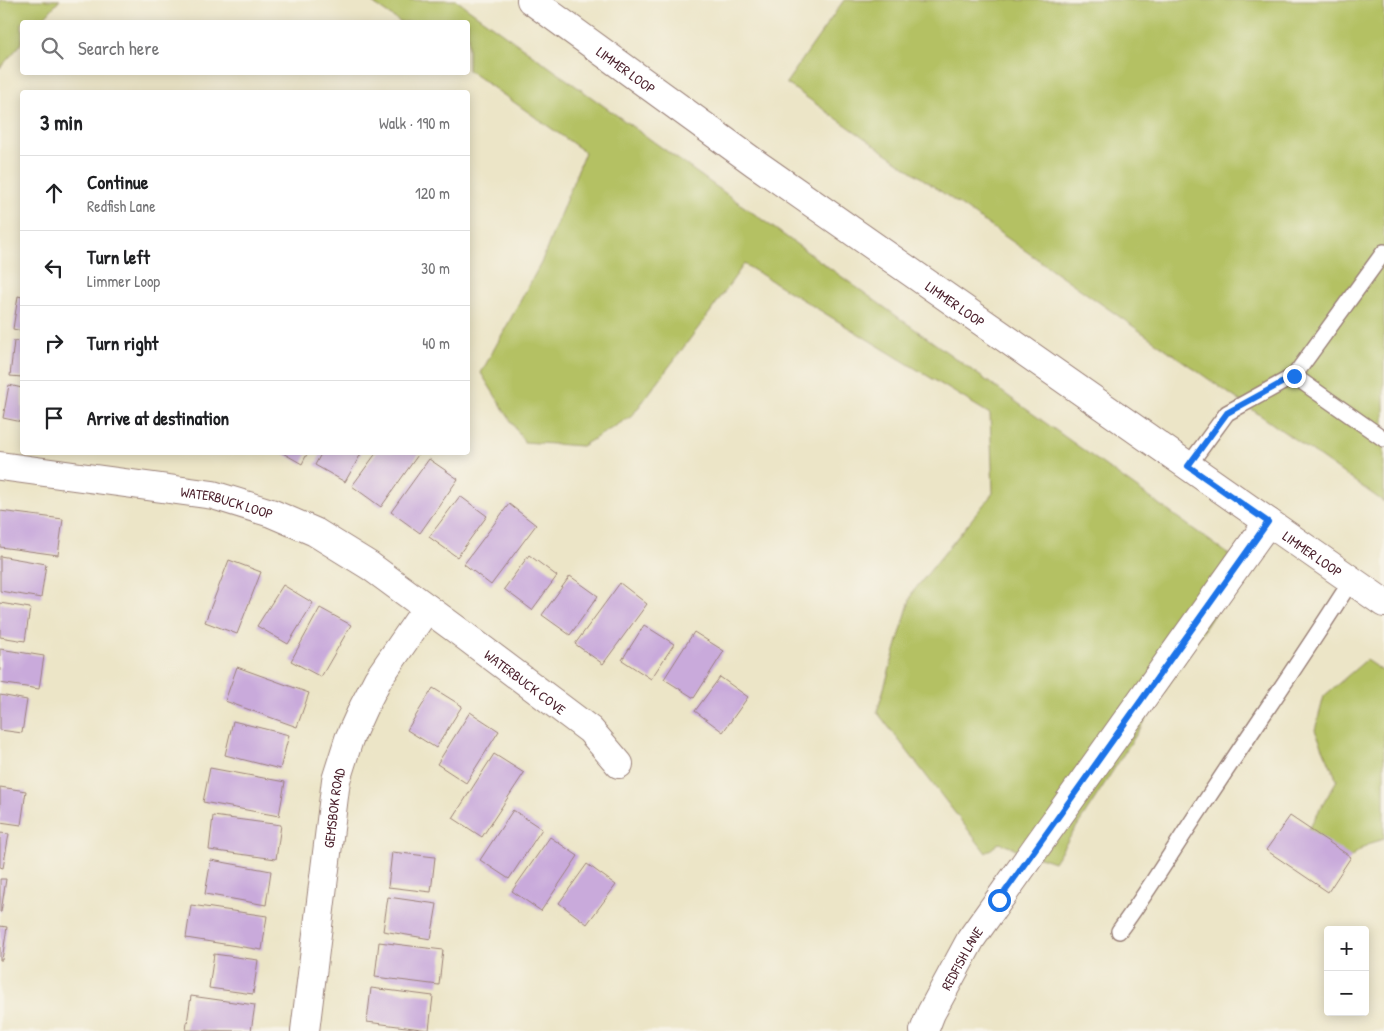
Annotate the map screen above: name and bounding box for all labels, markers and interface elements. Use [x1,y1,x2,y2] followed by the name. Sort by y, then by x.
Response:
[20,20,470,75] search box
[38,34,66,62] icon: search
[78,35,159,61] text: Search here
[593,42,660,97] street label: LIMMER LOOP
[40,108,83,137] text: 3 min
[379,112,450,134] text: Walk · 190 m
[87,169,148,195] text: Continue
[40,179,68,207] icon: ahead
[415,182,450,204] text: 120 m
[87,195,156,217] text: Redfish Lane
[87,244,150,270] text: Turn left
[40,254,68,282] icon: left
[421,257,450,279] text: 30 m
[87,270,160,292] text: Limmer Loop
[922,276,989,331] street label: LIMMER LOOP
[40,329,68,357] icon: right
[87,330,158,356] text: Turn right
[422,332,450,354] text: 40 m
[1283,365,1306,388] route end
[40,404,68,432] icon: arrive
[87,405,229,431] text: Arrive at destination
[179,481,276,523] street label: WATERBUCK LOOP
[1279,526,1347,581] street label: LIMMER LOOP
[481,645,570,718] street label: WATERBUCK COVE
[318,765,349,849] street label: GEMSBOK ROAD
[988,889,1011,912] route start
[936,923,987,993] street label: REDFISH LANE
[1324,926,1369,1016] map controls
[1324,926,1369,971] button: +
[1324,971,1369,1016] button: −

